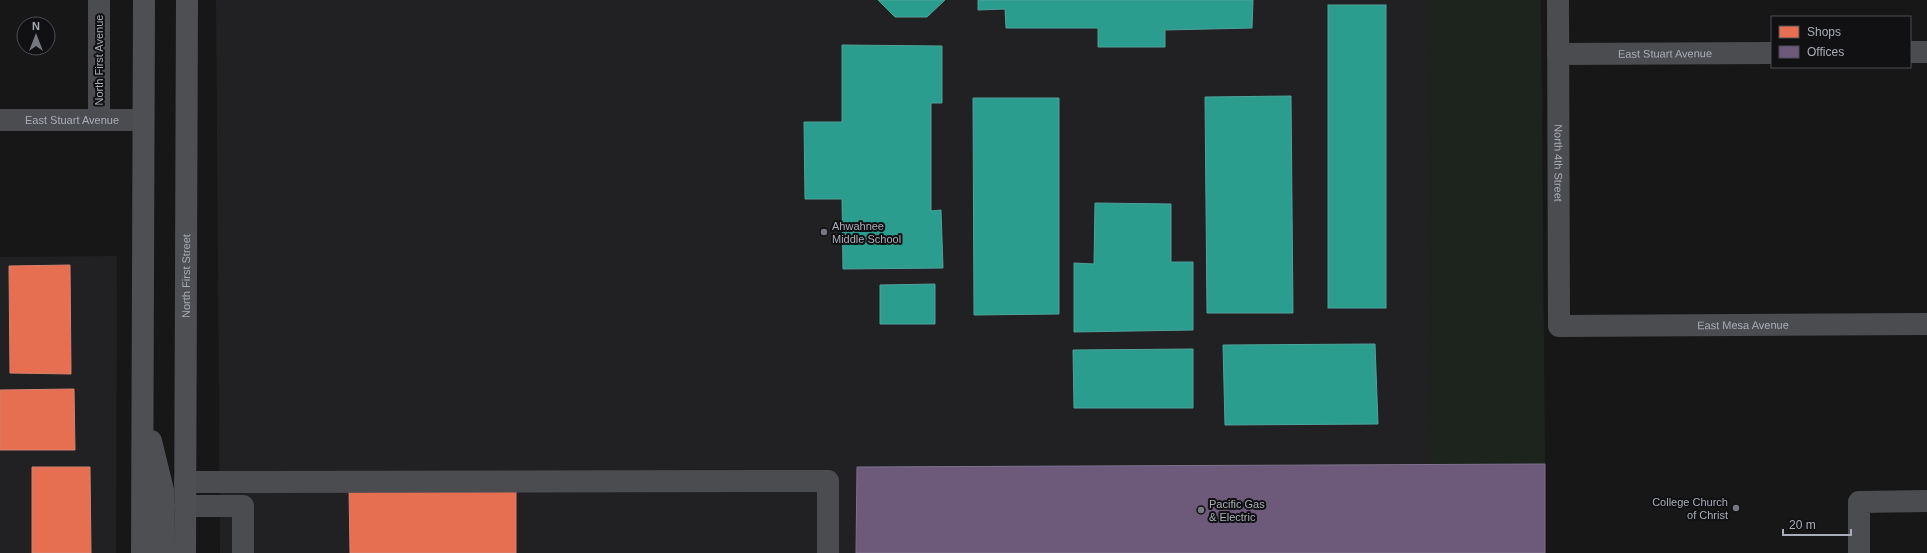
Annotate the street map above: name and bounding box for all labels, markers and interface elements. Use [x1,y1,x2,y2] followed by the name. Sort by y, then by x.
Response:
[93,15,105,105] street label: North First Avenue
[16,16,56,56] north arrow
[1771,16,1911,68] legend
[32,20,40,32] text: N
[1807,25,1841,39] text: Shops
[1807,45,1844,59] text: Offices
[1618,47,1712,60] street label: East Stuart Avenue
[25,114,119,126] street label: East Stuart Avenue
[1552,124,1565,202] street label: North 4th Street
[832,220,901,245] place label: Ahwahnee Middle School
[819,227,829,237] marker: Ahwahnee Middle School
[180,234,192,318] street label: North First Street
[1697,319,1789,331] street label: East Mesa Avenue
[1652,496,1728,521] place label: College Church of Christ
[1209,498,1265,523] place label: Pacific Gas & Electric
[1731,503,1741,513] marker: College Church of Christ
[1196,505,1206,515] marker: Pacific Gas & Electric
[1783,511,1851,537] scale bar
[1789,518,1816,532] text: 20 m

